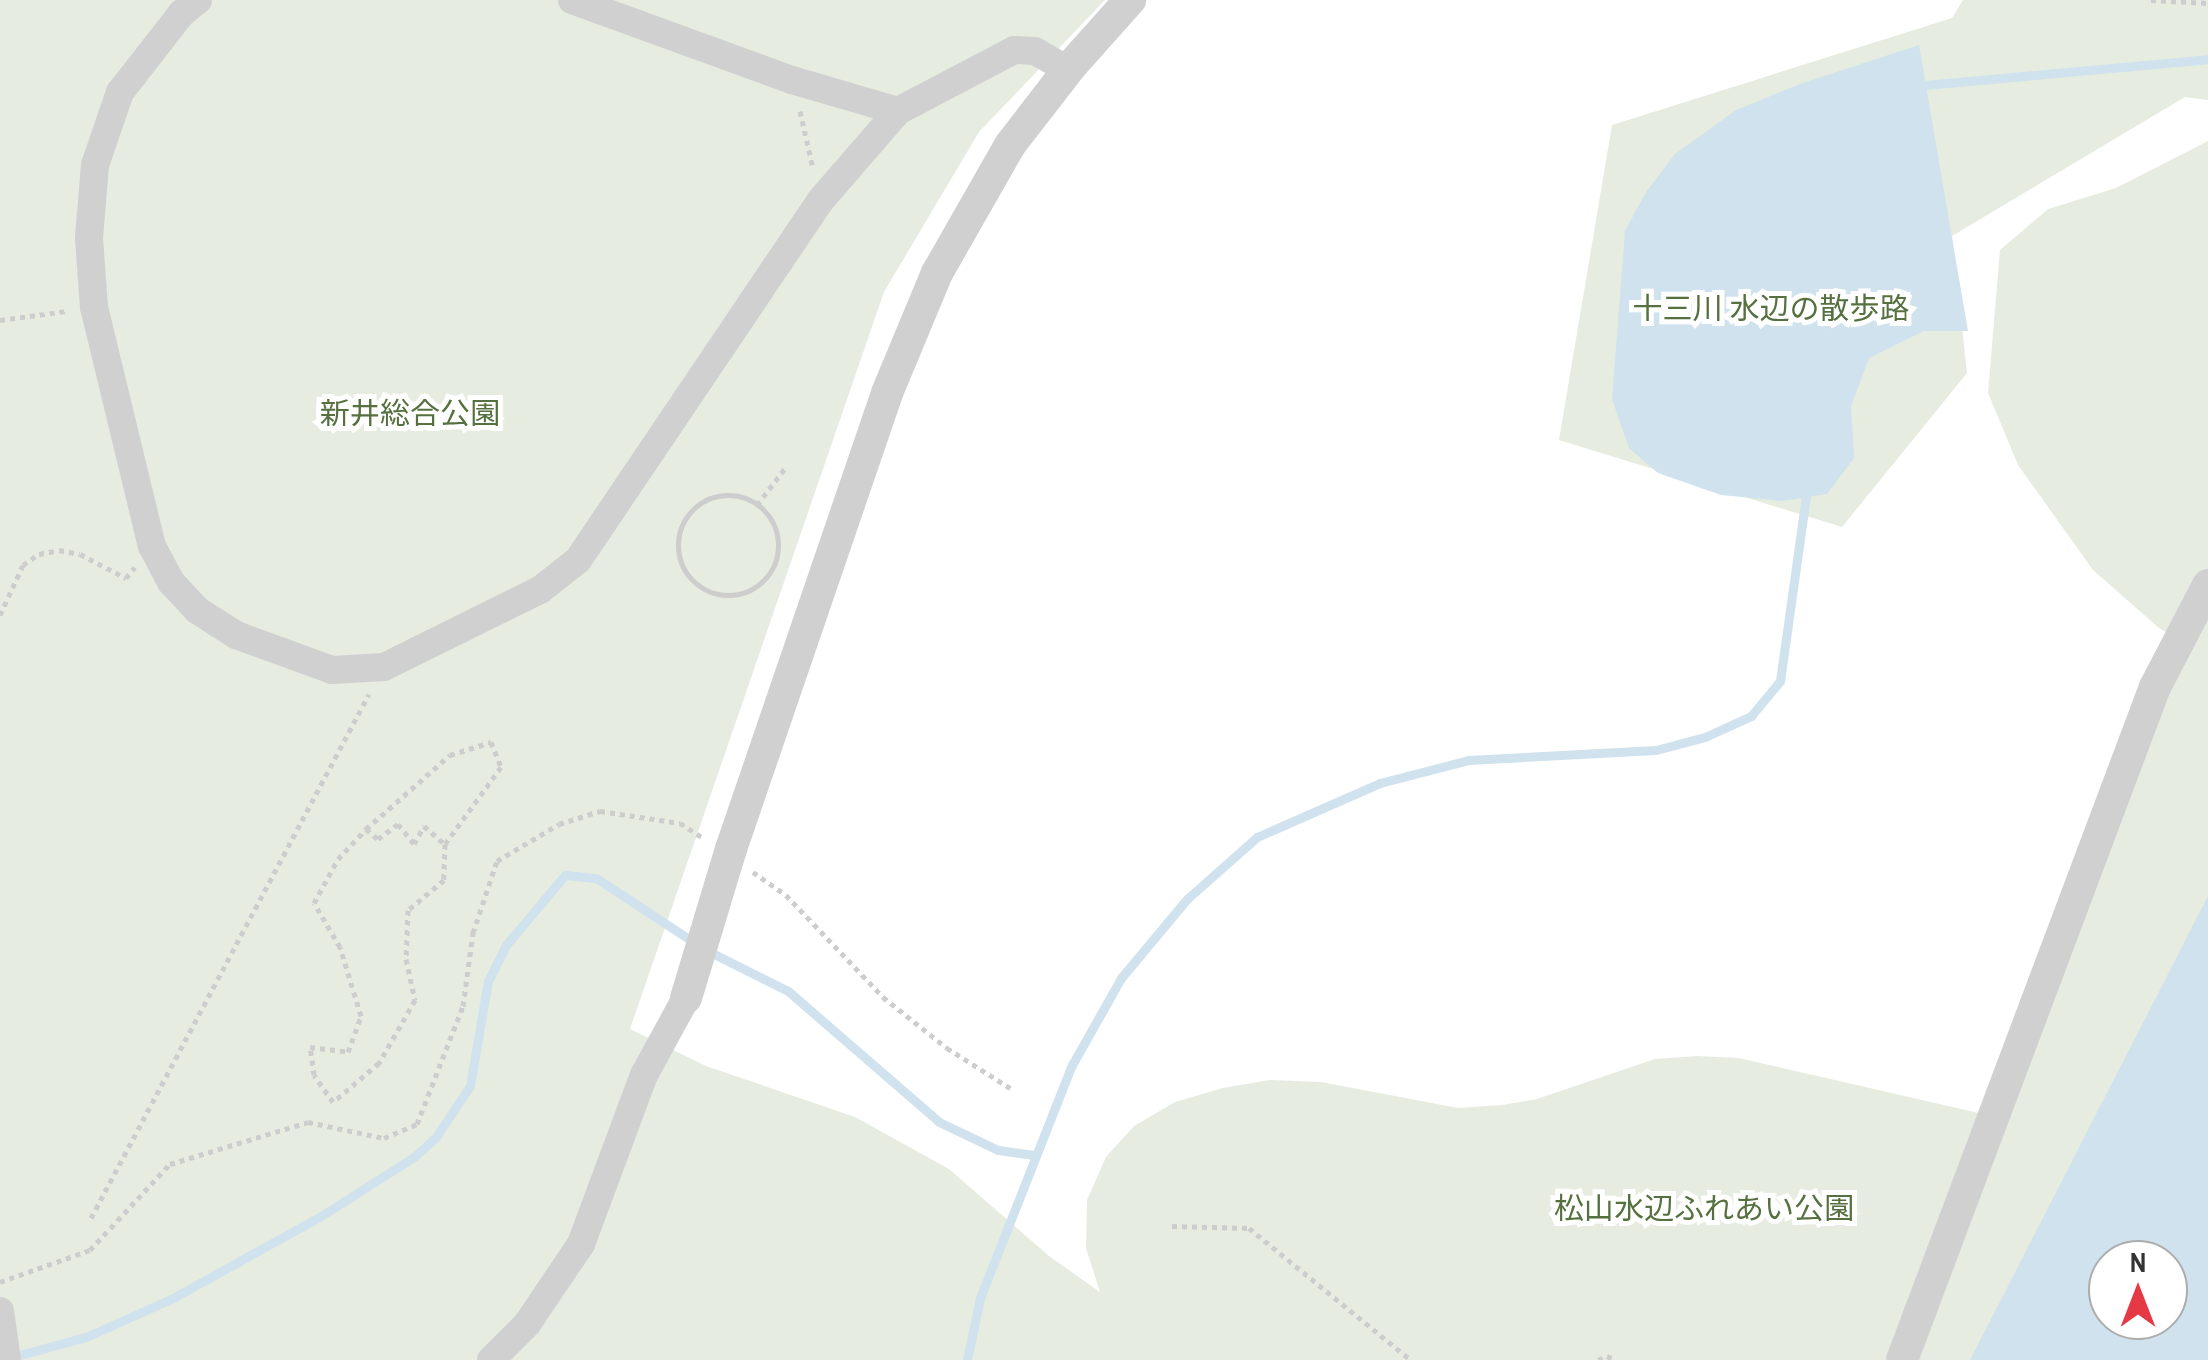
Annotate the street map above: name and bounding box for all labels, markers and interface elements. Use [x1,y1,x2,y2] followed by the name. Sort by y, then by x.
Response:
[1633,290,1909,326] park label: 十三川 水辺の散歩路
[320,395,500,431] park label: 新井総合公園
[1554,1190,1854,1226] park label: 松山水辺ふれあい公園
[2088,1240,2188,1340] north arrow
[2130,1243,2146,1281] text: N

